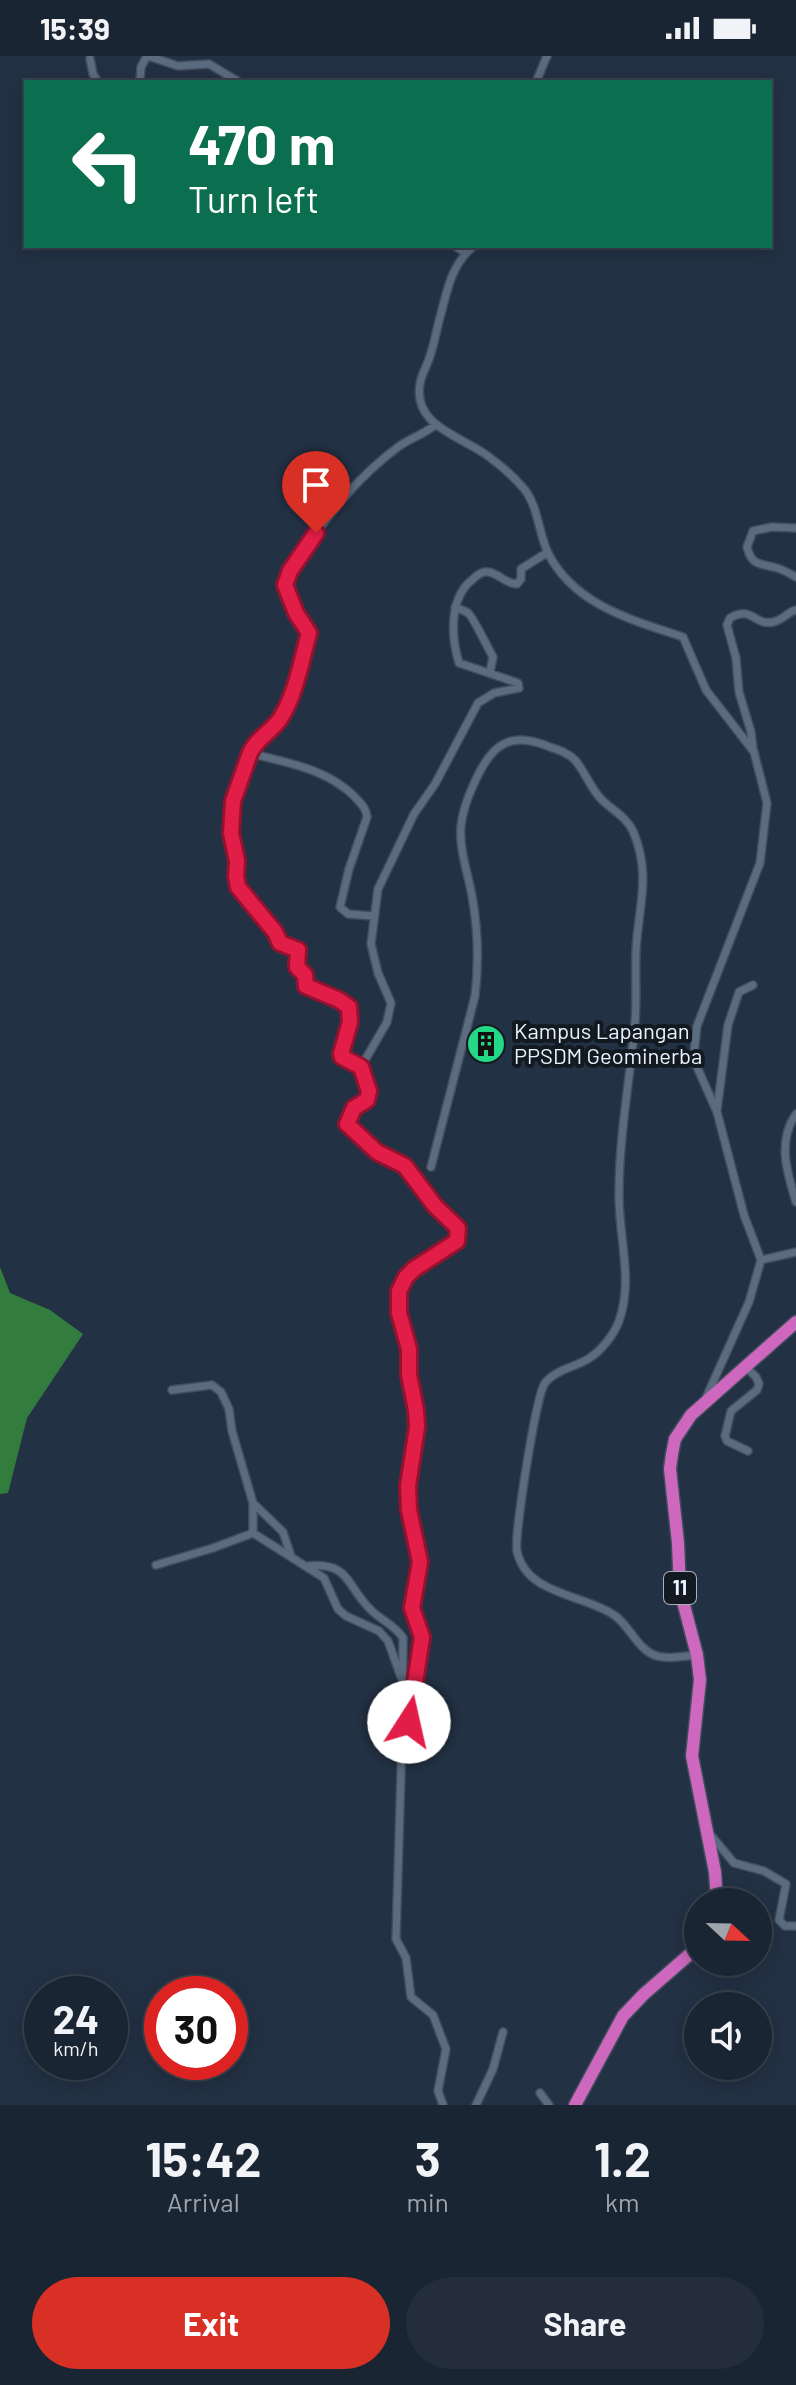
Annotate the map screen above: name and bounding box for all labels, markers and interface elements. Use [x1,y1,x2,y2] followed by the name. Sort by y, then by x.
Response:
[40,10,110,46] text: 15:39
[188,109,336,176] text: 470 m
[56,112,160,216] icon: left
[188,177,319,220] text: Turn left
[282,451,350,533] pin
[294,463,338,507] icon: arrive
[514,1017,702,1068] place label: Kampus Lapangan PPSDM Geominerba
[465,1023,507,1065] building icon: Kampus Lapangan PPSDM Geominerba
[664,1572,696,1604] road number: 11
[367,1680,451,1764] position arrow
[684,1888,772,1976] north arrow
[684,1888,772,2080] map controls
[144,1976,248,2080] speed limit sign: 30
[684,1992,772,2080] button: sound
[53,1994,99,2042] text: 24
[53,2036,99,2060] text: km/h
[145,2129,261,2187] text: 15:42
[415,2129,441,2187] text: 3
[594,2129,651,2187] text: 1.2
[167,2186,240,2217] text: Arrival
[407,2186,449,2217] text: min
[605,2186,640,2217] text: km
[32,2277,390,2369] button: Exit
[406,2277,764,2369] button: Share

